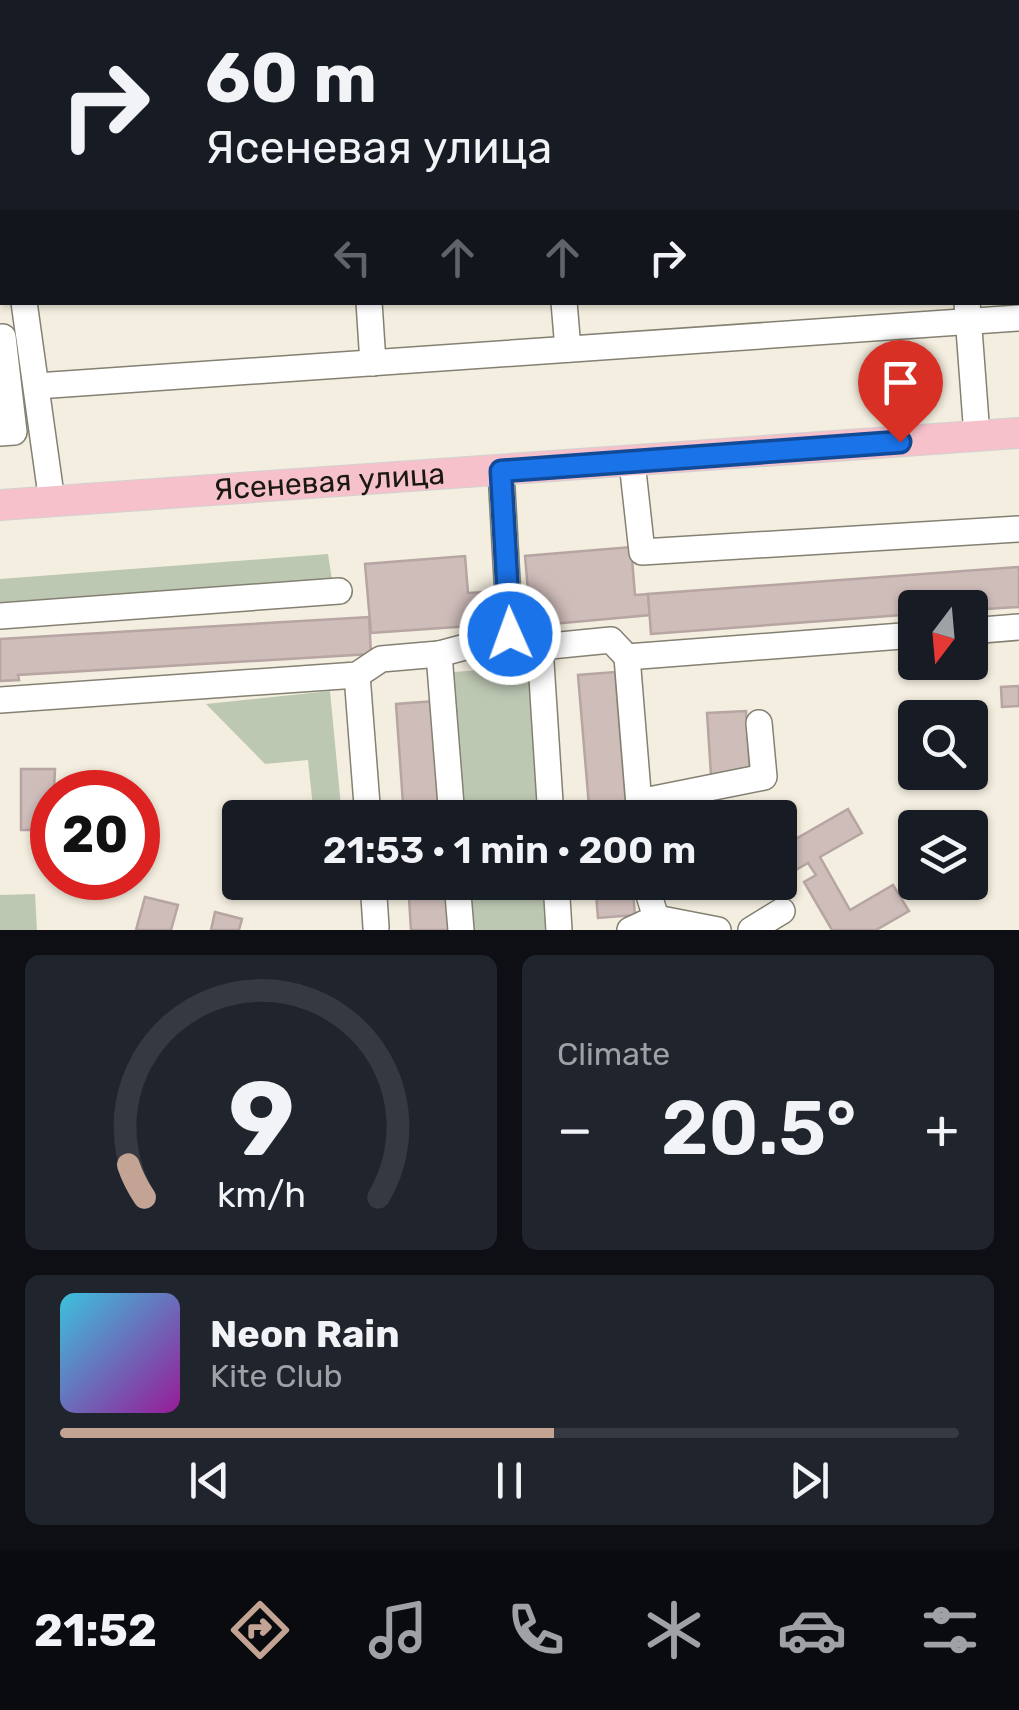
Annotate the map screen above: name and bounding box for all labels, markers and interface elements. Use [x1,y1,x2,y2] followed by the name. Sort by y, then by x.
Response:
[205,37,377,120] text: 60 m
[40,40,170,170] icon: right
[205,121,552,174] text: Ясеневая улица
[325,230,380,285] icon: left
[430,230,485,285] icon: ahead
[535,230,590,285] icon: ahead
[640,230,695,285] icon: right
[858,340,943,443] pin
[873,355,928,410] icon: arrive
[212,456,446,508] street label: Ясеневая улица
[458,582,562,686] position arrow
[898,590,988,680] north arrow
[898,590,988,900] map controls
[898,700,988,790] button: search
[30,770,160,900] speed limit sign: 20
[898,810,988,900] button: layers
[323,827,696,873] text: 21:53 · 1 min · 200 m
[557,1035,670,1073] text: Climate
[228,1058,294,1181] text: 9
[661,1084,856,1173] text: 20.5°
[557,1097,593,1162] text: −
[925,1097,959,1162] text: +
[216,1174,306,1216] text: km/h
[210,1311,400,1357] text: Neon Rain
[210,1357,343,1395] text: Kite Club
[182,1453,237,1508] icon: previous
[482,1453,537,1508] icon: pause
[782,1453,837,1508] icon: next
[225,1595,295,1665] icon: directions
[363,1595,433,1665] icon: music
[501,1595,571,1665] icon: phone
[639,1595,709,1665] icon: climate
[777,1595,847,1665] icon: car
[915,1595,985,1665] icon: filters
[34,1604,157,1657] text: 21:52

